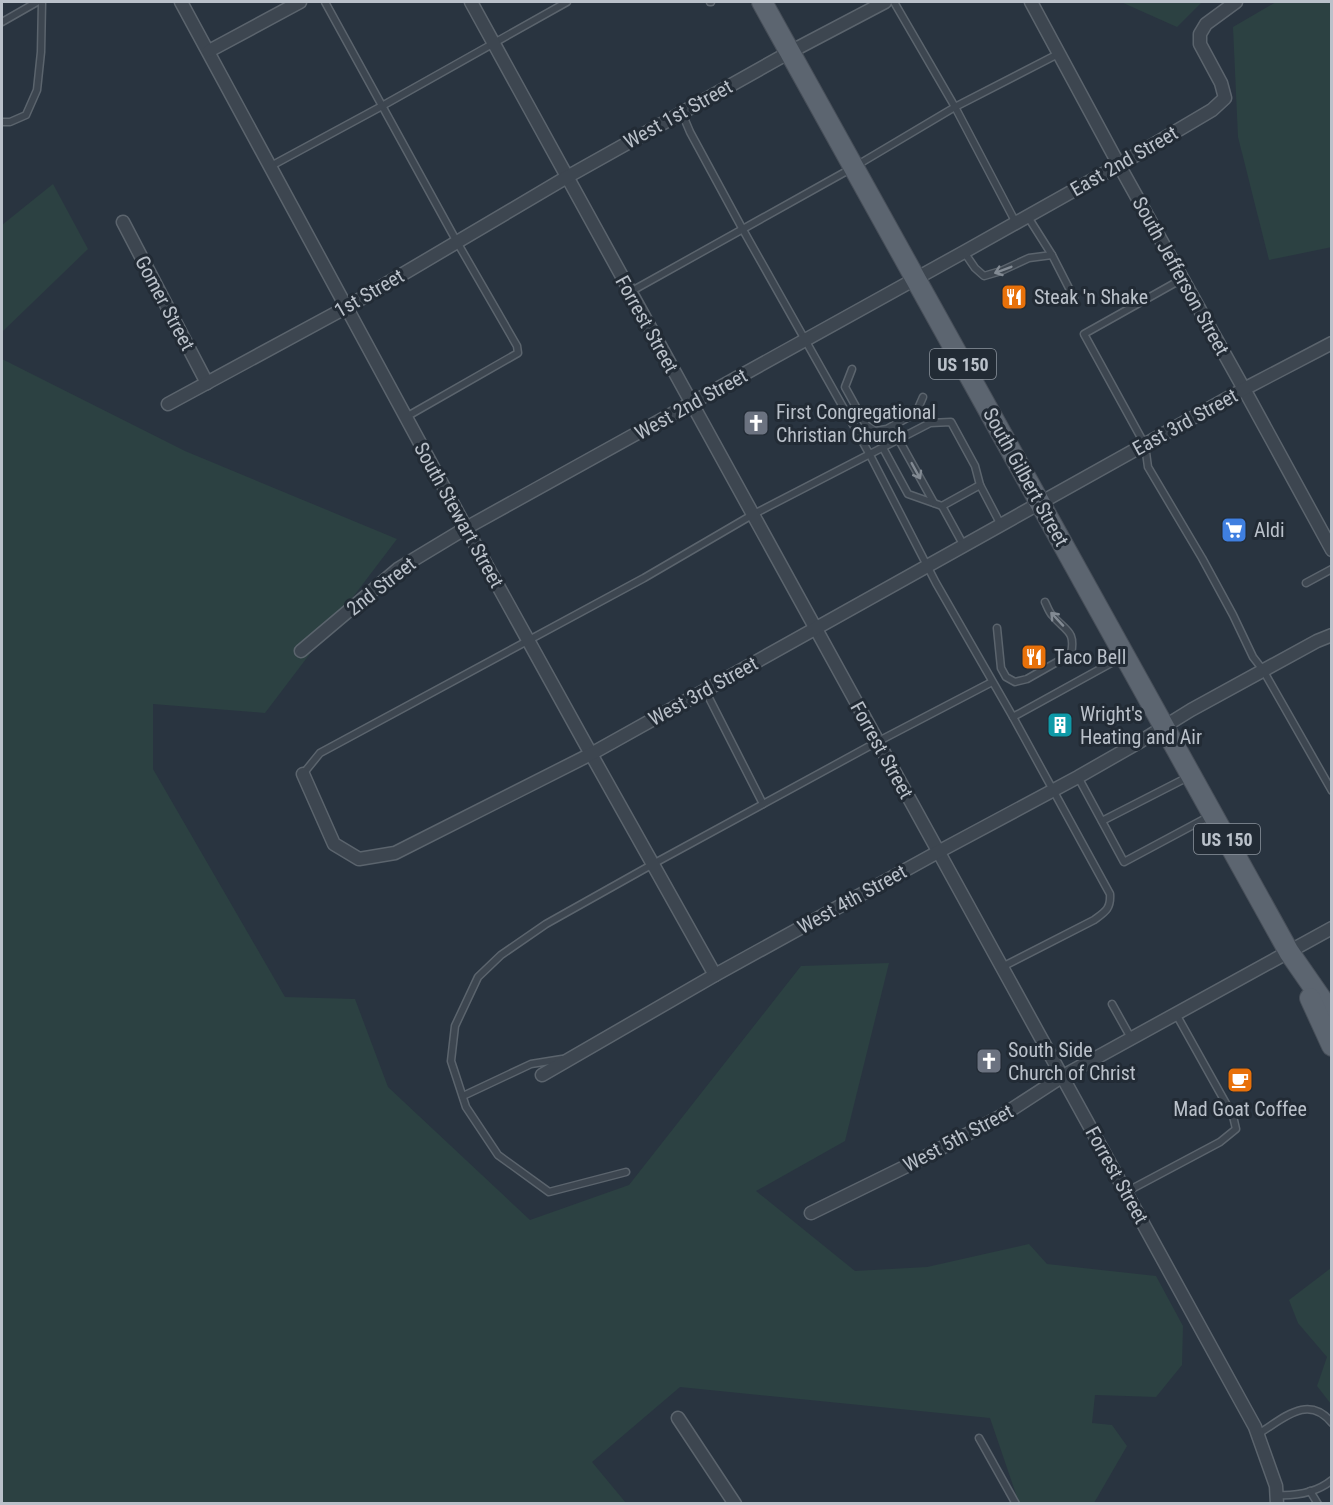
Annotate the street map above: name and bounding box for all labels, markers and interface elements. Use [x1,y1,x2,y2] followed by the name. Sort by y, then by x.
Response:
[620,74,736,154] street label: West 1st Street
[1066,121,1182,201] street label: East 2nd Street
[1127,193,1235,360] street label: South Jefferson Street
[130,252,200,355] street label: Gomer Street
[330,263,408,322] street label: 1st Street
[994,265,1013,276] one-way arrow
[610,271,684,377] street label: Forrest Street
[999,282,1029,312] restaurant icon: Steak 'n Shake
[1034,285,1148,309] place label: Steak 'n Shake
[930,349,996,379] road number: US 150
[631,363,751,445] street label: West 2nd Street
[1128,383,1242,461] street label: East 3rd Street
[776,400,936,447] place label: First Congregational Christian Church
[978,404,1074,550] street label: South Gilbert Street
[741,408,771,438] church icon: First Congregational Christian Church
[409,438,509,592] street label: South Stewart Street
[911,462,923,479] one-way arrow
[1219,515,1249,545] supermarket icon: Aldi
[1254,518,1285,542] place label: Aldi
[342,552,420,620] street label: 2nd Street
[1050,612,1065,627] one-way arrow
[1019,642,1049,672] restaurant icon: Taco Bell
[1054,645,1126,669] place label: Taco Bell
[644,651,762,731] street label: West 3rd Street
[845,697,919,803] street label: Forrest Street
[1080,702,1202,749] place label: Wright's Heating and Air
[1045,710,1075,740] building icon: Wright's Heating and Air
[1194,824,1260,854] road number: US 150
[793,859,911,939] street label: West 4th Street
[1008,1038,1136,1085] place label: South Side Church of Christ
[974,1046,1004,1076] church icon: South Side Church of Christ
[1225,1065,1255,1095] cafe icon: Mad Goat Coffee
[1173,1097,1307,1121] place label: Mad Goat Coffee
[899,1099,1017,1177] street label: West 5th Street
[1080,1122,1154,1228] street label: Forrest Street

